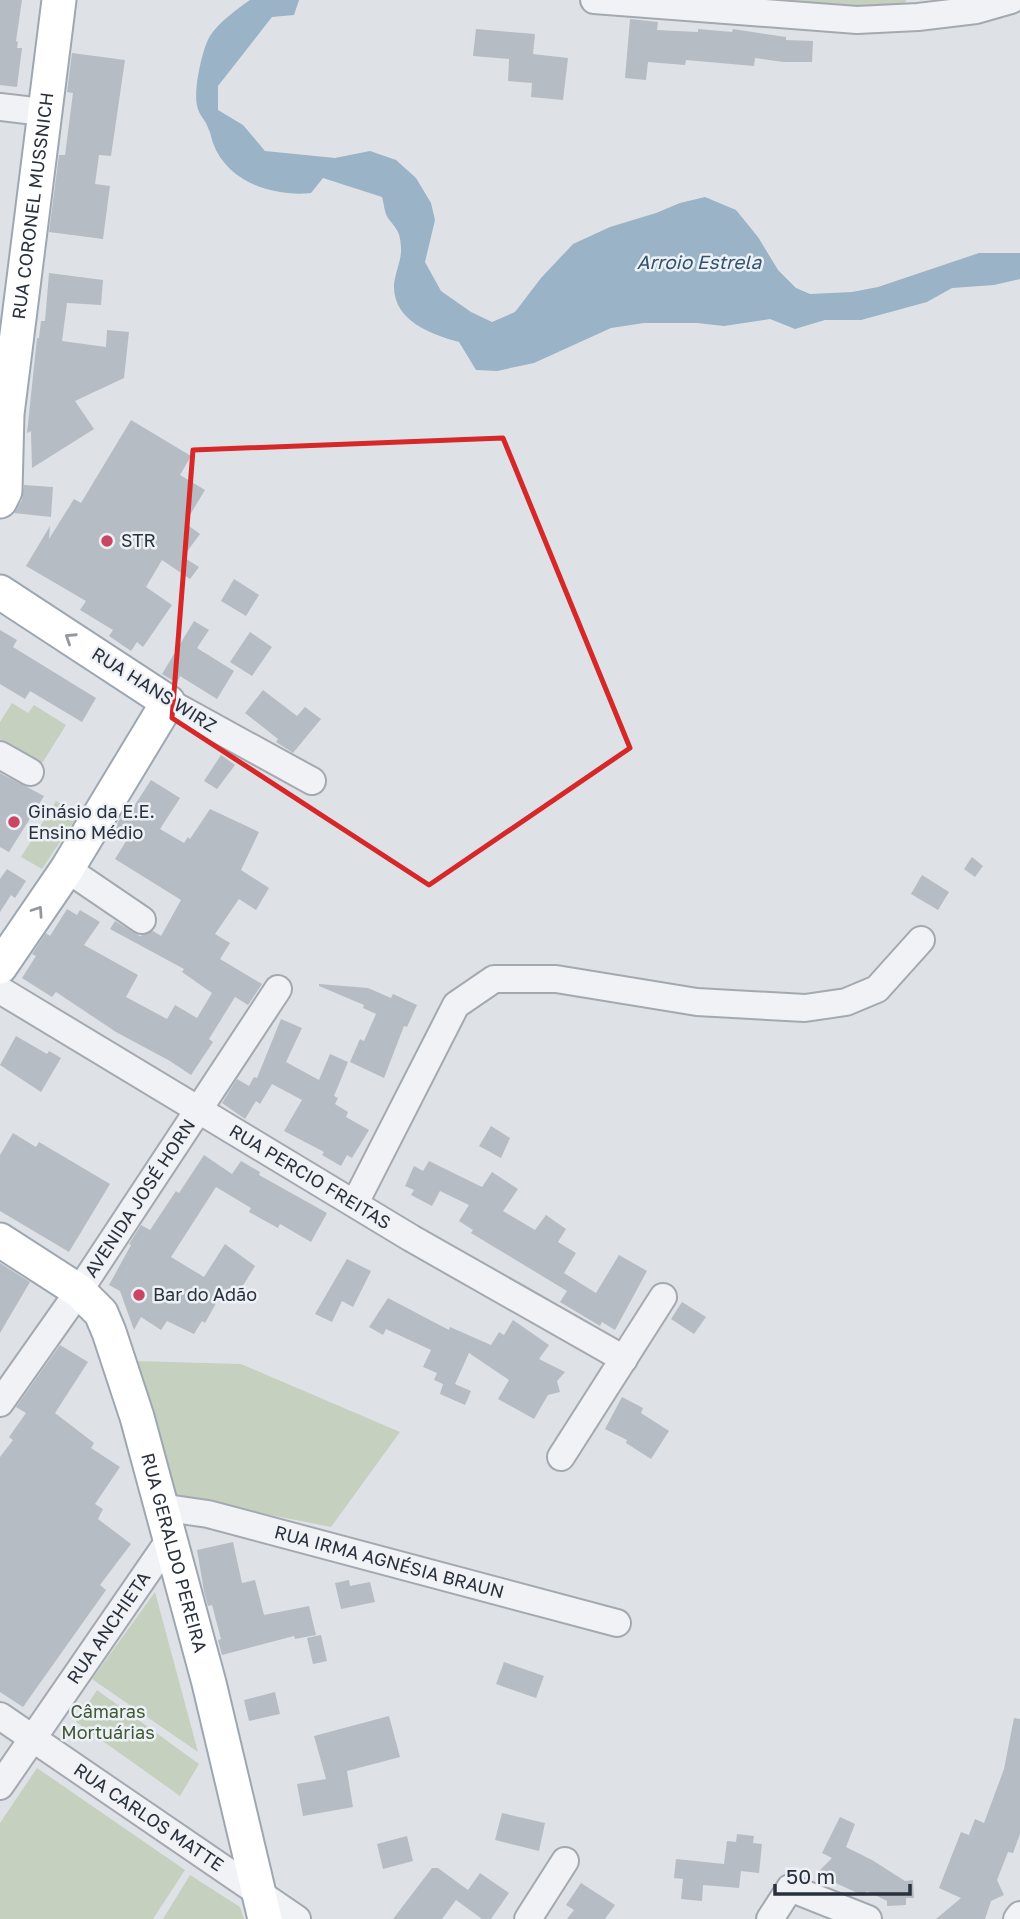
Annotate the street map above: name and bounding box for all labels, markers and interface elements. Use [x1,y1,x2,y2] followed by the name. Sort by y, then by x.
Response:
[7,91,57,321] street label: RUA CORONEL MUSSNICH
[637,250,762,273] water label: Arroio Estrela
[121,529,156,551] place label: STR
[99,533,115,549] marker: STR
[65,633,78,646] one-way arrow
[88,642,221,736] street label: RUA HANS WIRZ
[28,800,155,843] place label: Ginásio da E.E. Ensino Médio
[6,814,22,830] marker: Ginásio da E.E. Ensino Médio
[30,906,43,919] one-way arrow
[79,1115,199,1281] street label: AVENIDA JOSÉ HORN
[226,1119,395,1233] street label: RUA PERCIO FREITAS
[153,1283,257,1305] place label: Bar do Adão
[131,1287,147,1303] marker: Bar do Adão
[137,1450,212,1655] street label: RUA GERALDO PEREIRA
[272,1520,507,1602] street label: RUA IRMA AGNÉSIA BRAUN
[62,1567,154,1688] street label: RUA ANCHIETA
[61,1700,155,1743] park label: Câmaras Mortuárias
[70,1758,228,1876] street label: RUA CARLOS MATTE
[775,1853,910,1897] scale bar
[786,1863,835,1889] text: 50 m

